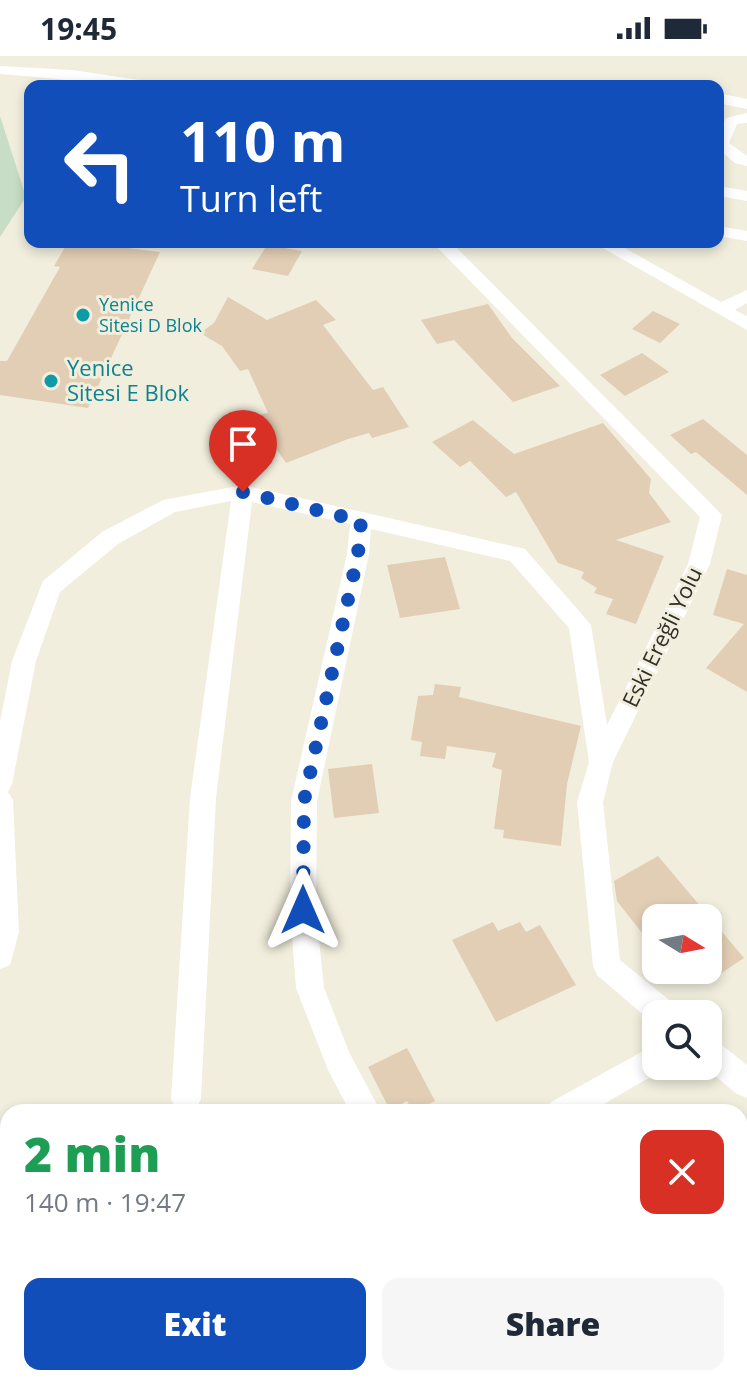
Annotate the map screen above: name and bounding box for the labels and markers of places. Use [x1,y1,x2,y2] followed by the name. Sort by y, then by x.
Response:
[99,292,202,337] place label: Yenice Sitesi D Blok
[74,306,92,324] marker: Yenice Sitesi D Blok
[67,352,190,407] place label: Yenice Sitesi E Blok
[42,372,60,390] marker: Yenice Sitesi E Blok
[209,410,277,492] pin

